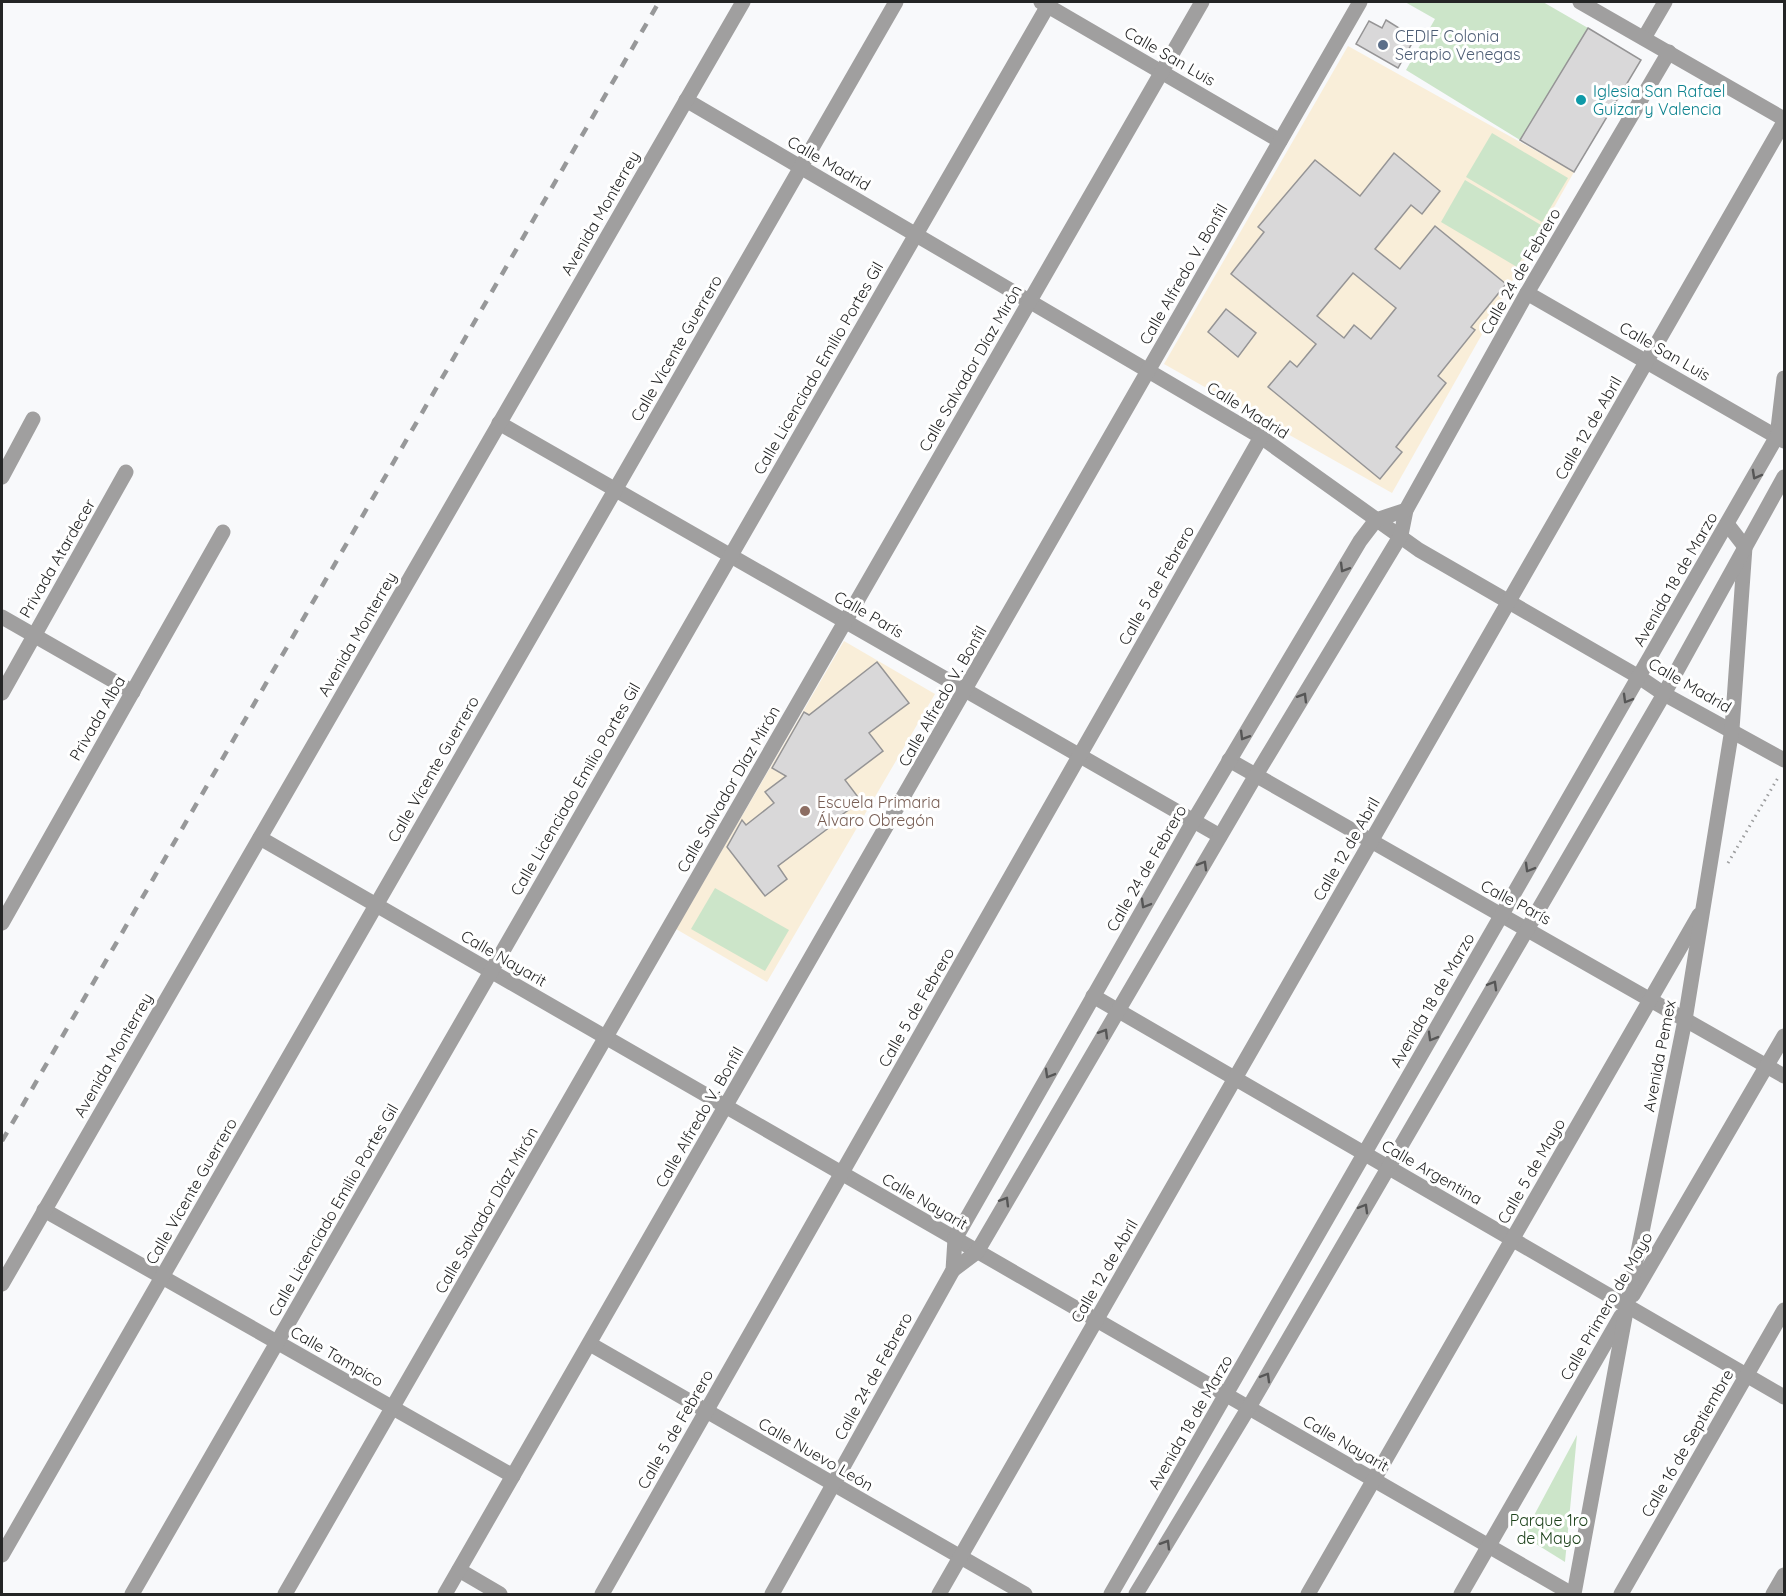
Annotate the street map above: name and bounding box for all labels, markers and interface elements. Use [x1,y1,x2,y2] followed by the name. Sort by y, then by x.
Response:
[1121,22,1219,90] street label: Calle San Luis
[1395,26,1520,64] place label: CEDIF Colonia Serapio Venegas
[1376,38,1390,52] marker: CEDIF Colonia Serapio Venegas
[1593,81,1726,119] place label: Iglesia San Rafael Guizar y Valencia
[1574,93,1588,107] marker: Iglesia San Rafael Guizar y Valencia
[784,131,874,195] street label: Calle Madrid
[556,147,644,279] street label: Avenida Monterrey
[1135,200,1231,348] street label: Calle Alfredo V. Bonfil
[1476,204,1564,338] street label: Calle 24 de Febrero
[749,258,887,478] street label: Calle Licenciado Emilio Portes Gil
[626,271,726,425] street label: Calle Vicente Guerrero
[914,281,1026,455] street label: Calle Salvador Díaz Mirón
[1616,317,1714,385] street label: Calle San Luis
[1550,373,1626,483] street label: Calle 12 de Abril
[1203,377,1293,443] street label: Calle Madrid
[1752,469,1763,479] one-way arrow
[15,495,99,621] street label: Privada Atardecer
[1628,508,1722,650] street label: Avenida 18 de Marzo
[1114,522,1198,648] street label: Calle 5 de Febrero
[1339,562,1351,572] one-way arrow
[313,568,401,700] street label: Avenida Monterrey
[831,586,907,642] street label: Calle París
[894,622,990,770] street label: Calle Alfredo V. Bonfil
[1645,653,1735,717] street label: Calle Madrid
[65,672,129,764] street label: Privada Alba
[506,679,644,899] street label: Calle Licenciado Emilio Portes Gil
[383,692,483,846] street label: Calle Vicente Guerrero
[1295,693,1307,703] one-way arrow
[1622,693,1634,703] one-way arrow
[672,702,784,876] street label: Calle Salvador Díaz Mirón
[1239,730,1251,740] one-way arrow
[817,792,940,830] place label: Escuela Primaria Álvaro Obregón
[1308,794,1384,904] street label: Calle 12 de Abril
[1102,801,1190,935] street label: Calle 24 de Febrero
[798,804,812,818] marker: Escuela Primaria Álvaro Obregón
[1196,861,1208,871] one-way arrow
[1525,862,1537,872] one-way arrow
[1477,875,1555,929] street label: Calle París
[1141,898,1153,908] one-way arrow
[457,925,551,991] street label: Calle Nayarit
[1385,929,1479,1071] street label: Avenida 18 de Marzo
[874,944,958,1070] street label: Calle 5 de Febrero
[1486,981,1498,991] one-way arrow
[69,989,157,1121] street label: Avenida Monterrey
[1638,998,1680,1114] street label: Avenida Pemex
[1097,1029,1109,1039] one-way arrow
[1428,1031,1439,1041] one-way arrow
[651,1043,747,1191] street label: Calle Alfredo V. Bonfil
[1045,1068,1056,1078] one-way arrow
[264,1100,402,1320] street label: Calle Licenciado Emilio Portes Gil
[141,1114,241,1268] street label: Calle Vicente Guerrero
[1493,1115,1569,1227] street label: Calle 5 de Mayo
[430,1123,542,1297] street label: Calle Salvador Díaz Mirón
[1378,1135,1486,1209] street label: Calle Argentina
[878,1168,972,1234] street label: Calle Nayarit
[998,1197,1010,1207] one-way arrow
[1356,1204,1368,1214] one-way arrow
[1066,1216,1142,1326] street label: Calle 12 de Abril
[1555,1228,1657,1384] street label: Calle Primero de Mayo
[830,1309,916,1443] street label: Calle 24 de Febrero
[287,1321,387,1391] street label: Calle Tampico
[1143,1351,1237,1493] street label: Avenida 18 de Marzo
[1636,1365,1738,1521] street label: Calle 16 de Septiembre
[633,1366,717,1492] street label: Calle 5 de Febrero
[1259,1373,1270,1383] one-way arrow
[1299,1410,1393,1476] street label: Calle Nayarit
[755,1413,877,1495] street label: Calle Nuevo León
[1510,1510,1588,1548] park label: Parque 1ro de Mayo
[1158,1540,1170,1550] one-way arrow

